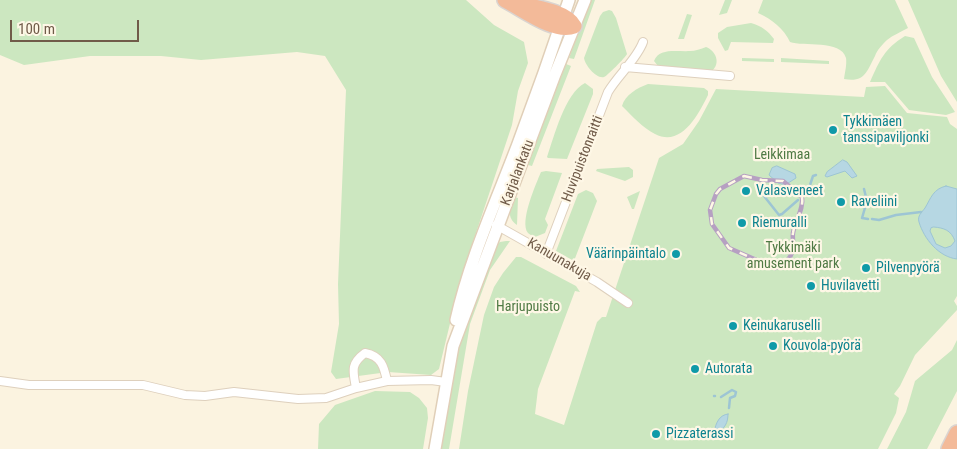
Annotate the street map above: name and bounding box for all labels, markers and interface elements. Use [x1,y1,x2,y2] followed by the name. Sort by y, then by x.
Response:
[12,10,141,42] scale bar
[18,20,55,38] text: 100 m
[559,113,607,205] street label: Huvipuistonraitti
[843,114,929,146] place label: Tykkimäen tanssipaviljonki
[827,124,839,136] marker: Tykkimäen tanssipaviljonki
[498,138,538,208] street label: Karjalankatu
[754,147,810,163] park label: Leikkimaa
[756,183,823,199] place label: Valasveneet
[740,185,752,197] marker: Valasveneet
[851,194,897,210] place label: Raveliini
[835,196,847,208] marker: Raveliini
[752,215,807,231] place label: Riemuralli
[736,217,748,229] marker: Riemuralli
[524,235,594,285] street label: Kanuunakuja
[747,240,839,272] park label: Tykkimäki amusement park
[586,246,666,262] place label: Väärinpäintalo
[670,248,682,260] marker: Väärinpäintalo
[876,260,940,276] place label: Pilvenpyörä
[860,262,872,274] marker: Pilvenpyörä
[821,278,879,294] place label: Huvilavetti
[805,280,817,292] marker: Huvilavetti
[496,299,560,315] park label: Harjupuisto
[743,318,820,334] place label: Keinukaruselli
[727,320,739,332] marker: Keinukaruselli
[783,338,861,354] place label: Kouvola-pyörä
[767,340,779,352] marker: Kouvola-pyörä
[705,361,752,377] place label: Autorata
[689,363,701,375] marker: Autorata
[666,426,733,442] place label: Pizzaterassi
[650,428,662,440] marker: Pizzaterassi

